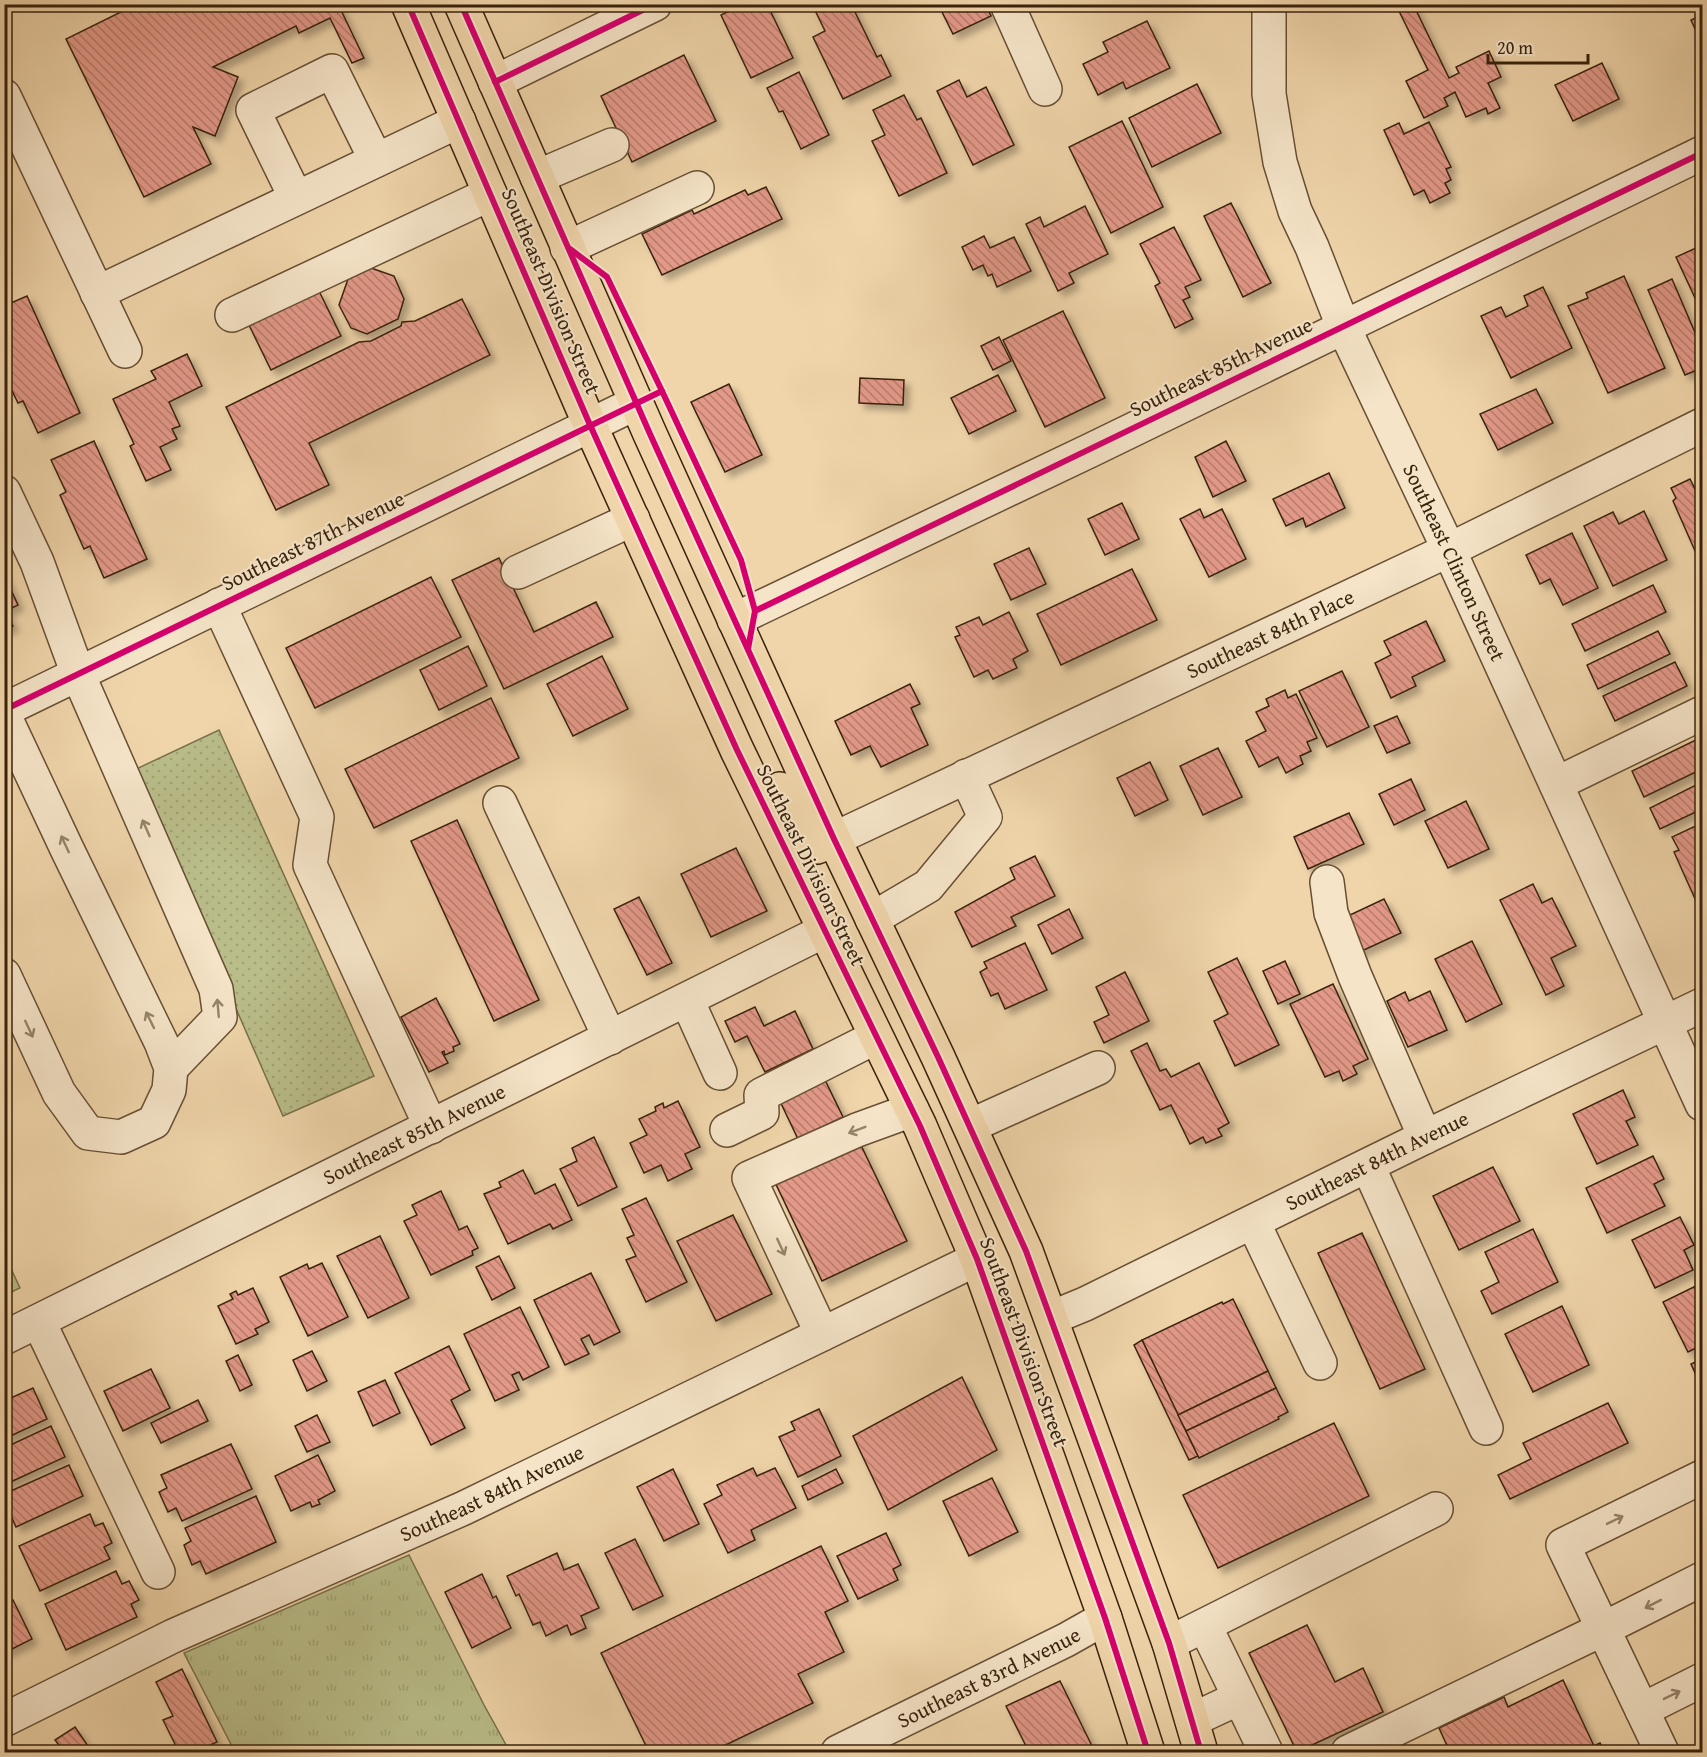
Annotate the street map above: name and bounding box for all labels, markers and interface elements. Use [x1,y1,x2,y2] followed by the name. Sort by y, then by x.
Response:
[1488,27,1588,65] scale bar
[1497,34,1533,61] text: 20 m
[494,183,609,399] street label: Southeast Division Street
[1124,309,1318,424] street label: Southeast 85th Avenue
[1395,458,1514,667] street label: Southeast Clinton Street
[216,483,410,598] street label: Southeast 87th Avenue
[1181,581,1359,686] street label: Southeast 84th Place
[749,759,874,972] street label: Southeast Division Street
[139,819,150,837] one-way arrow
[58,836,70,854] one-way arrow
[212,999,223,1018] one-way arrow
[144,1011,155,1029] one-way arrow
[24,1019,36,1037] one-way arrow
[317,1075,511,1192] street label: Southeast 85th Avenue
[1280,1102,1474,1218] street label: Southeast 84th Avenue
[849,1126,867,1137] one-way arrow
[972,1233,1077,1452] street label: Southeast Division Street
[776,1237,788,1255] one-way arrow
[395,1436,589,1549] street label: Southeast 84th Avenue
[1606,1513,1624,1525] one-way arrow
[1644,1599,1662,1611] one-way arrow
[892,1619,1086,1736] street label: Southeast 83rd Avenue
[1663,1689,1680,1701] one-way arrow

